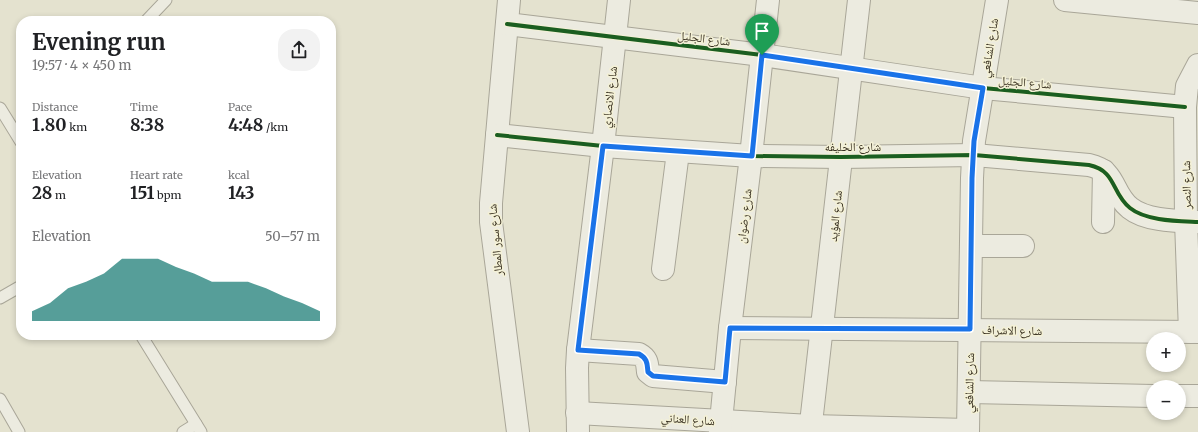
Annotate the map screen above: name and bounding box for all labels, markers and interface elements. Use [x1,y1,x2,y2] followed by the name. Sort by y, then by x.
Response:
[745,14,779,55] pin
[977,17,1004,79] street label: شارع الشافعي
[751,20,773,42] icon: arrive
[676,27,732,50] street label: شارع الجليل
[32,28,166,56] text: Evening run
[278,29,320,71] button: share
[32,57,131,74] text: 19:57 · 4 × 450 m
[598,65,623,129] street label: شارع الانصاري
[998,72,1052,93] street label: شارع الجليل
[32,100,78,114] text: Distance
[130,100,158,114] text: Time
[228,100,252,114] text: Pace
[32,114,67,136] text: 1.80
[130,114,164,136] text: 8:38
[228,114,263,136] text: 4:48
[67,120,87,134] text: km
[263,120,288,134] text: /km
[825,139,881,155] street label: شارع الخليفه
[1178,160,1195,211] street label: شارع النصر
[32,168,82,182] text: Elevation
[130,168,183,182] text: Heart rate
[228,168,250,182] text: kcal
[32,182,52,204] text: 28
[130,182,155,204] text: 151
[228,182,254,204] text: 143
[52,188,66,202] text: m
[155,188,181,202] text: bpm
[733,188,756,244] street label: شارع رضوان
[825,190,846,242] street label: شارع المؤيد
[484,203,507,278] street label: شارع سور المطار
[32,228,91,245] text: Elevation
[265,228,320,245] text: 50–57 m
[982,322,1042,339] street label: شارع الاشراف
[1146,332,1186,420] map controls
[1146,332,1186,372] button: +
[961,353,980,413] street label: شارع الشافعي
[1146,380,1186,420] button: −
[660,410,716,431] street label: شارع العناني

